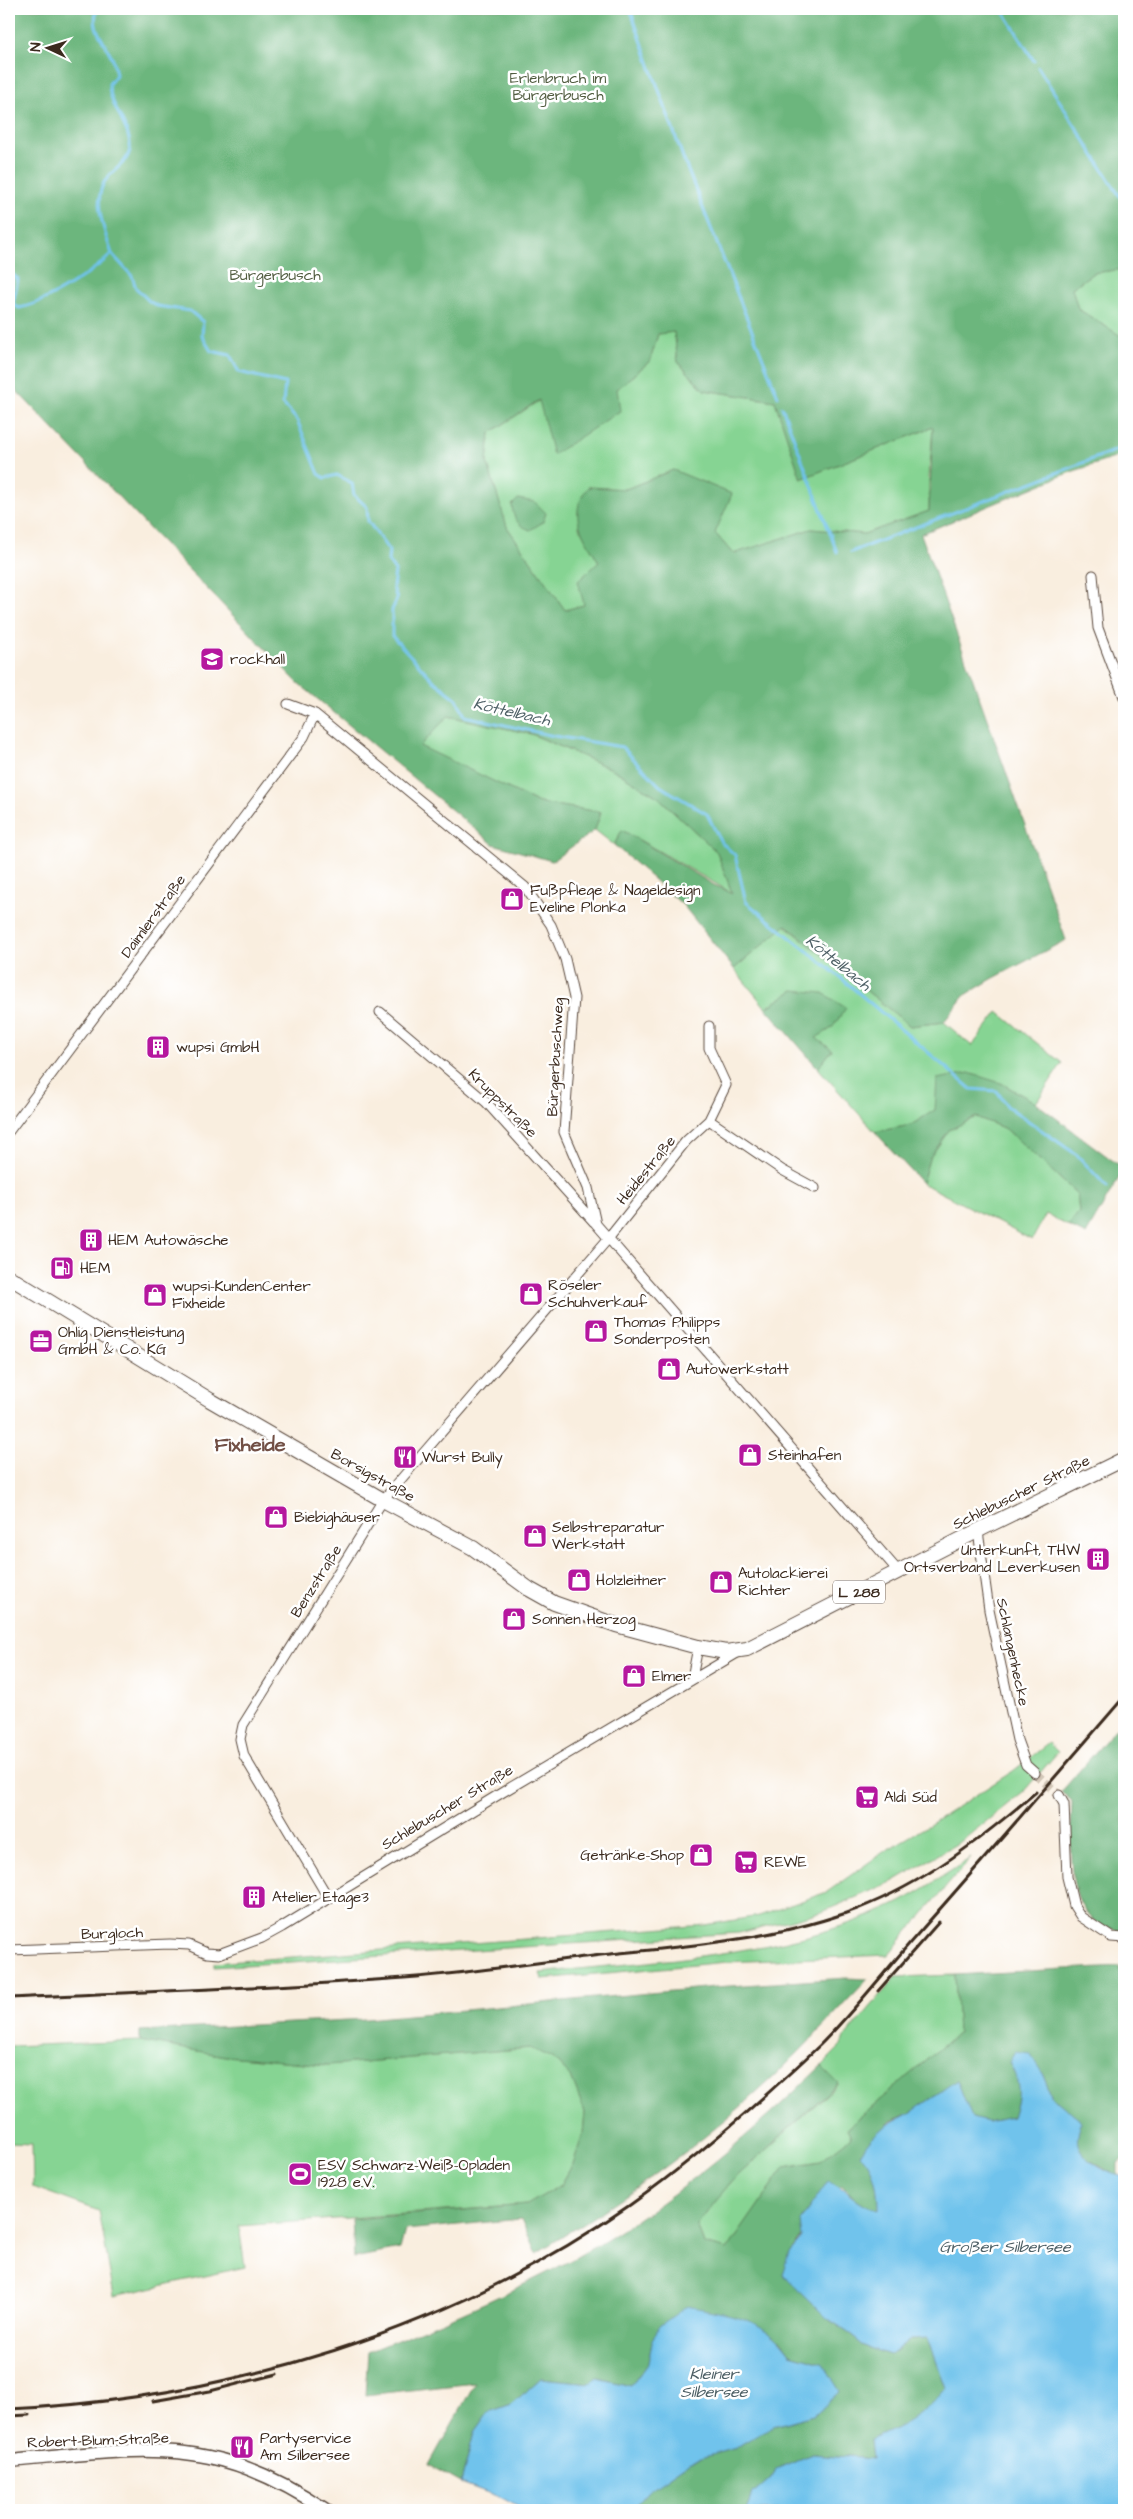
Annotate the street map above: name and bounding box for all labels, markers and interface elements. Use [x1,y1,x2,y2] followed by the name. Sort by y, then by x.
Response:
[22,22,72,72] north arrow
[26,42,46,52] text: N
[510,68,606,107] park label: Erlenbruch im Bürgerbusch
[229,265,321,287] park label: Bürgerbusch
[199,646,225,672] school or university icon: rockhall
[230,649,285,670] place label: rockhall
[471,692,553,732] water label: Köttelbach
[116,870,191,962] street label: Daimlerstraße
[530,880,701,918] place label: Fußpflege & Nageldesign Eveline Plonka
[499,886,525,912] shop icon: Fußpflege & Nageldesign Eveline Plonka
[801,930,876,997] water label: Köttelbach
[542,997,570,1117] street label: Bürgerbuschweg
[145,1034,171,1060] building icon: wupsi GmbH
[176,1037,259,1058] place label: wupsi GmbH
[463,1064,542,1143] street label: Kruppstraße
[612,1131,681,1209] street label: Heidestraße
[78,1227,104,1253] building icon: HEM Autowäsche
[108,1230,228,1251] place label: HEM Autowäsche
[49,1255,75,1281] fuel station icon: HEM
[80,1258,110,1279] place label: HEM
[548,1275,647,1313] place label: Röseler Schuhverkauf
[172,1276,311,1314] place label: wupsi-KundenCenter Fixheide
[518,1281,544,1307] shop icon: Röseler Schuhverkauf
[142,1282,168,1308] shop icon: wupsi-KundenCenter Fixheide
[614,1312,721,1350] place label: Thomas Philipps Sonderposten
[583,1318,609,1344] shop icon: Thomas Philipps Sonderposten
[58,1322,185,1360] place label: Ohlig Dienstleistung GmbH & Co. KG
[28,1328,54,1354] office icon: Ohlig Dienstleistung GmbH & Co. KG
[656,1356,682,1382] shop icon: Autowerkstatt
[686,1359,789,1380] place label: Autowerkstatt
[214,1431,286,1459] district label: Fixheide
[737,1442,763,1468] shop icon: Steinhafen
[326,1444,419,1508] street label: Borsigstraße
[392,1444,418,1470] restaurant icon: Wurst Bully
[768,1445,842,1466] place label: Steinhafen
[422,1447,503,1469] place label: Wurst Bully
[949,1450,1093,1535] street label: Schlebuscher Straße
[263,1504,289,1530] shop icon: Biebighäuser
[294,1507,380,1529] place label: Biebighäuser
[552,1517,664,1555] place label: Selbstreparatur Werkstatt
[522,1523,548,1549] shop icon: Selbstreparatur Werkstatt
[904,1540,1080,1578] place label: Unterkunft, THW Ortsverband Leverkusen
[286,1541,347,1622] street label: Benzstraße
[1085,1546,1111,1572] building icon: Unterkunft, THW Ortsverband Leverkusen
[738,1563,828,1601] place label: Autolackierei Richter
[566,1567,592,1593] shop icon: Holzleitner
[708,1569,734,1595] shop icon: Autolackierei Richter
[596,1570,666,1591] place label: Holzleitner
[833,1580,885,1604] road number: L 288
[990,1596,1034,1708] street label: Schlangenhecke
[501,1606,527,1632] shop icon: Sonnen Herzog
[532,1609,636,1631] place label: Sonnen Herzog
[621,1663,647,1689] shop icon: Elmer
[652,1666,691,1687] place label: Elmer
[377,1760,517,1855] street label: Schlebuscher Straße
[854,1784,880,1810] supermarket icon: Aldi Süd
[884,1787,937,1808] place label: Aldi Süd
[688,1842,714,1868] shop icon: Getränke-Shop
[580,1845,684,1866] place label: Getränke-Shop
[733,1849,759,1875] supermarket icon: REWE
[764,1852,807,1873] place label: REWE
[241,1884,267,1910] building icon: Atelier Etage3
[272,1887,369,1909] place label: Atelier Etage3
[81,1922,144,1946] street label: Burgloch
[318,2155,511,2193] place label: ESV Schwarz-Weiß-Opladen 1928 e.V.
[287,2161,313,2187] sports icon: ESV Schwarz-Weiß-Opladen 1928 e.V.
[939,2236,1072,2258] water label: Großer Silbersee
[680,2363,749,2403] water label: Kleiner Silbersee
[27,2428,169,2453] street label: Robert-Blum-Straße
[260,2428,351,2466] place label: Partyservice Am Silbersee
[229,2434,255,2460] restaurant icon: Partyservice Am Silbersee

